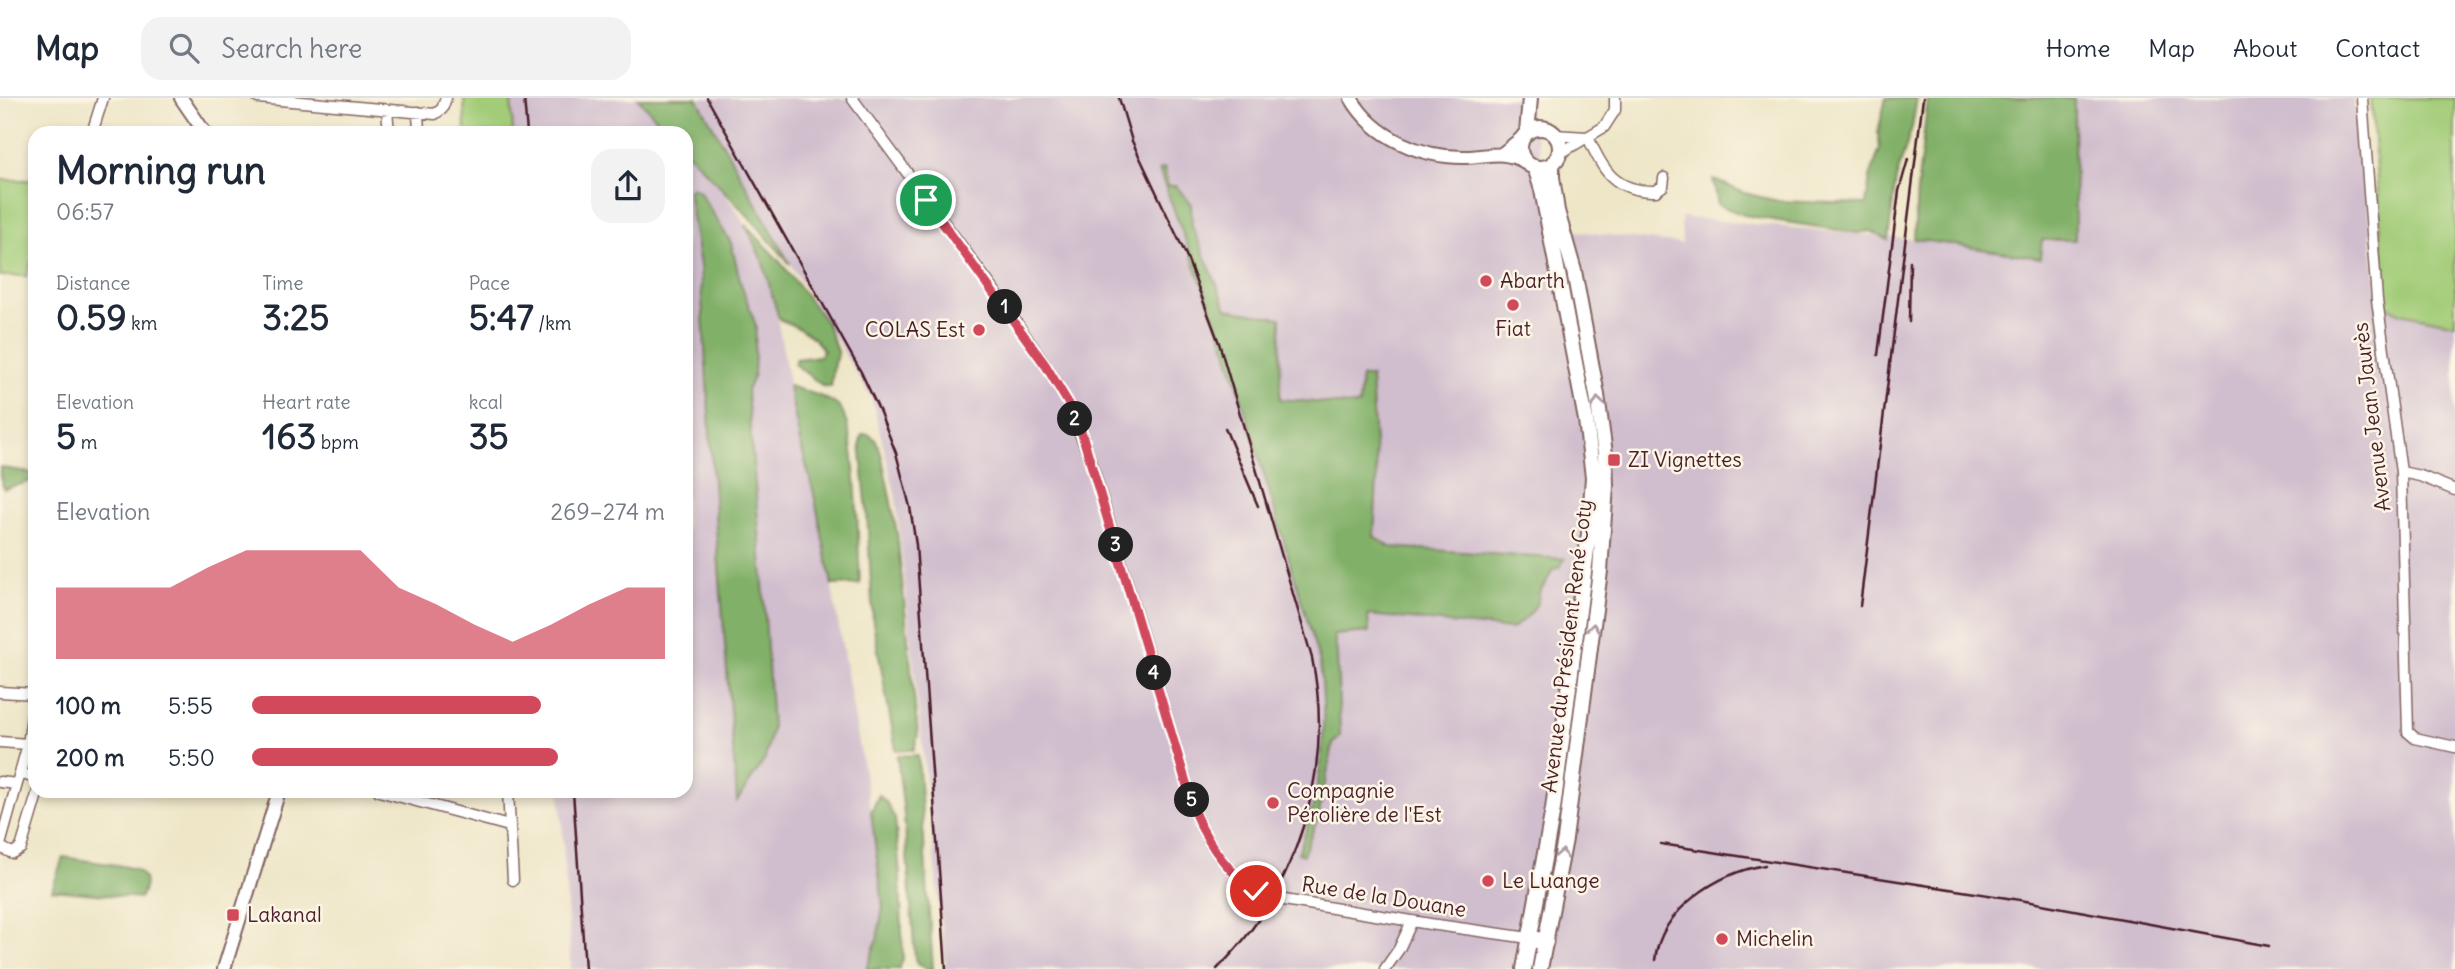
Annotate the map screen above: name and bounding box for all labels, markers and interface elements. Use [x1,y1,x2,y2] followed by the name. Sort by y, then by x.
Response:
[141,17,631,80] search box
[35,27,99,69] text: Map
[165,29,203,67] icon: search
[221,32,362,65] text: Search here
[2046,33,2110,63] text: Home
[2148,33,2195,63] text: Map
[2233,33,2297,63] text: About
[2335,33,2420,63] text: Contact
[56,147,266,194] text: Morning run
[591,149,665,223] button: share
[896,170,956,230] pin
[907,181,945,219] icon: arrive
[56,197,114,226] text: 06:57
[1500,267,1565,294] place label: Abarth
[56,271,130,295] text: Distance
[262,271,303,295] text: Time
[469,271,510,295] text: Pace
[1478,273,1494,289] marker: Abarth
[988,290,1023,325] pin: 1
[1001,294,1008,318] text: 1
[56,295,127,339] text: 0.59
[262,295,329,339] text: 3:25
[469,295,534,339] text: 5:47
[1505,297,1521,313] marker: Fiat
[127,311,157,335] text: km
[534,311,572,335] text: /km
[1495,315,1531,342] place label: Fiat
[865,316,965,343] place label: COLAS Est
[2347,321,2396,513] street label: Avenue Jean Jaurès
[971,322,987,338] marker: COLAS Est
[56,390,134,414] text: Elevation
[262,390,350,414] text: Heart rate
[469,390,503,414] text: kcal
[1590,396,1605,408] one-way arrow
[1058,402,1092,436] pin: 2
[1069,406,1080,430] text: 2
[56,414,76,458] text: 5
[262,414,316,458] text: 163
[469,414,509,458] text: 35
[76,430,97,454] text: m
[316,430,359,454] text: bpm
[1628,446,1742,473] place label: ZI Vignettes
[1606,452,1622,468] marker: ZI Vignettes
[56,497,150,526] text: Elevation
[551,497,665,526] text: 269–274 m
[1535,498,1598,794] street label: Avenue du Président René Coty
[1098,528,1134,562] pin: 3
[1110,532,1121,556] text: 3
[1585,623,1600,634] one-way arrow
[1136,656,1172,690] pin: 4
[1148,660,1159,684] text: 4
[56,691,121,720] text: 100 m
[168,691,213,720] text: 5:55
[56,743,125,772] text: 200 m
[168,743,215,772] text: 5:50
[1287,777,1442,828] place label: Compagnie Pérolière de l'Est
[1174,782,1210,818] pin: 5
[1186,787,1197,811] text: 5
[1265,795,1281,811] marker: Compagnie Pérolière de l'Est
[1553,848,1568,860] one-way arrow
[1226,861,1286,921] pin
[1502,867,1600,894] place label: Le Luange
[1300,870,1468,923] street label: Rue de la Douane
[1237,872,1275,910] icon: check
[1480,873,1496,889] marker: Le Luange
[247,901,322,928] place label: Lakanal
[225,907,241,923] marker: Lakanal
[1736,925,1813,952] place label: Michelin
[1714,931,1730,947] marker: Michelin

